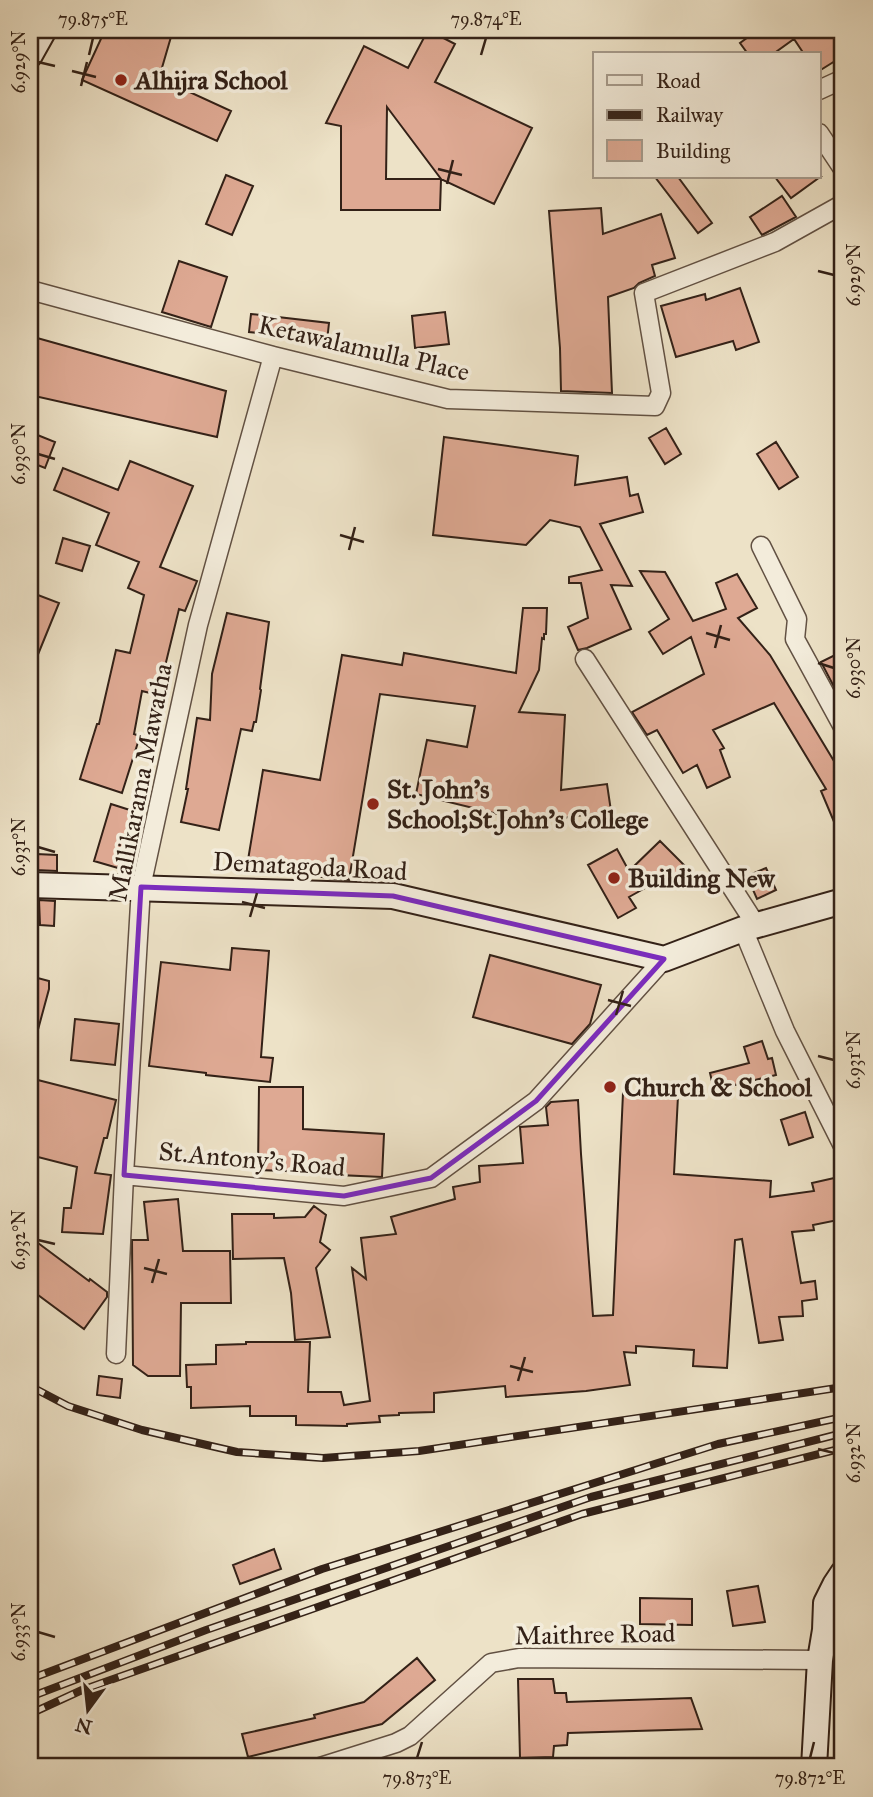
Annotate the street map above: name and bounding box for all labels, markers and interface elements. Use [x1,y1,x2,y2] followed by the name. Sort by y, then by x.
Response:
[58,8,128,30] text: 79.875°E
[450,8,522,30] text: 79.874°E
[8,31,30,93] text: 6.929°N
[593,52,820,178] legend
[133,64,289,96] place label: Alhijra School
[656,68,701,94] text: Road
[113,72,129,88] marker: Alhijra School
[656,102,724,128] text: Railway
[656,138,730,164] text: Building
[843,244,865,306] text: 6.929°N
[255,308,473,388] street label: Ketawalamulla Place
[8,423,30,485] text: 6.930°N
[843,637,865,699] text: 6.930°N
[101,660,179,904] street label: Mallikarama Mawatha
[387,773,649,836] place label: St. John's School;St.John's College
[365,796,381,812] marker: St. John's School;St.John's College
[8,818,30,876] text: 6.931°N
[212,845,408,887] street label: Dematagoda Road
[628,862,776,895] place label: Building New
[606,870,622,886] marker: Building New
[843,1031,865,1089] text: 6.931°N
[624,1071,813,1103] place label: Church & School
[602,1079,618,1095] marker: Church & School
[157,1135,347,1183] street label: St.Antony's Road
[8,1210,30,1270] text: 6.932°N
[843,1423,865,1483] text: 6.932°N
[8,1603,30,1661] text: 6.933°N
[514,1617,676,1651] street label: Maithree Road
[52,1674,122,1744] north arrow
[73,1713,94,1739] text: N
[383,1767,452,1789] text: 79.873°E
[775,1767,845,1789] text: 79.872°E

